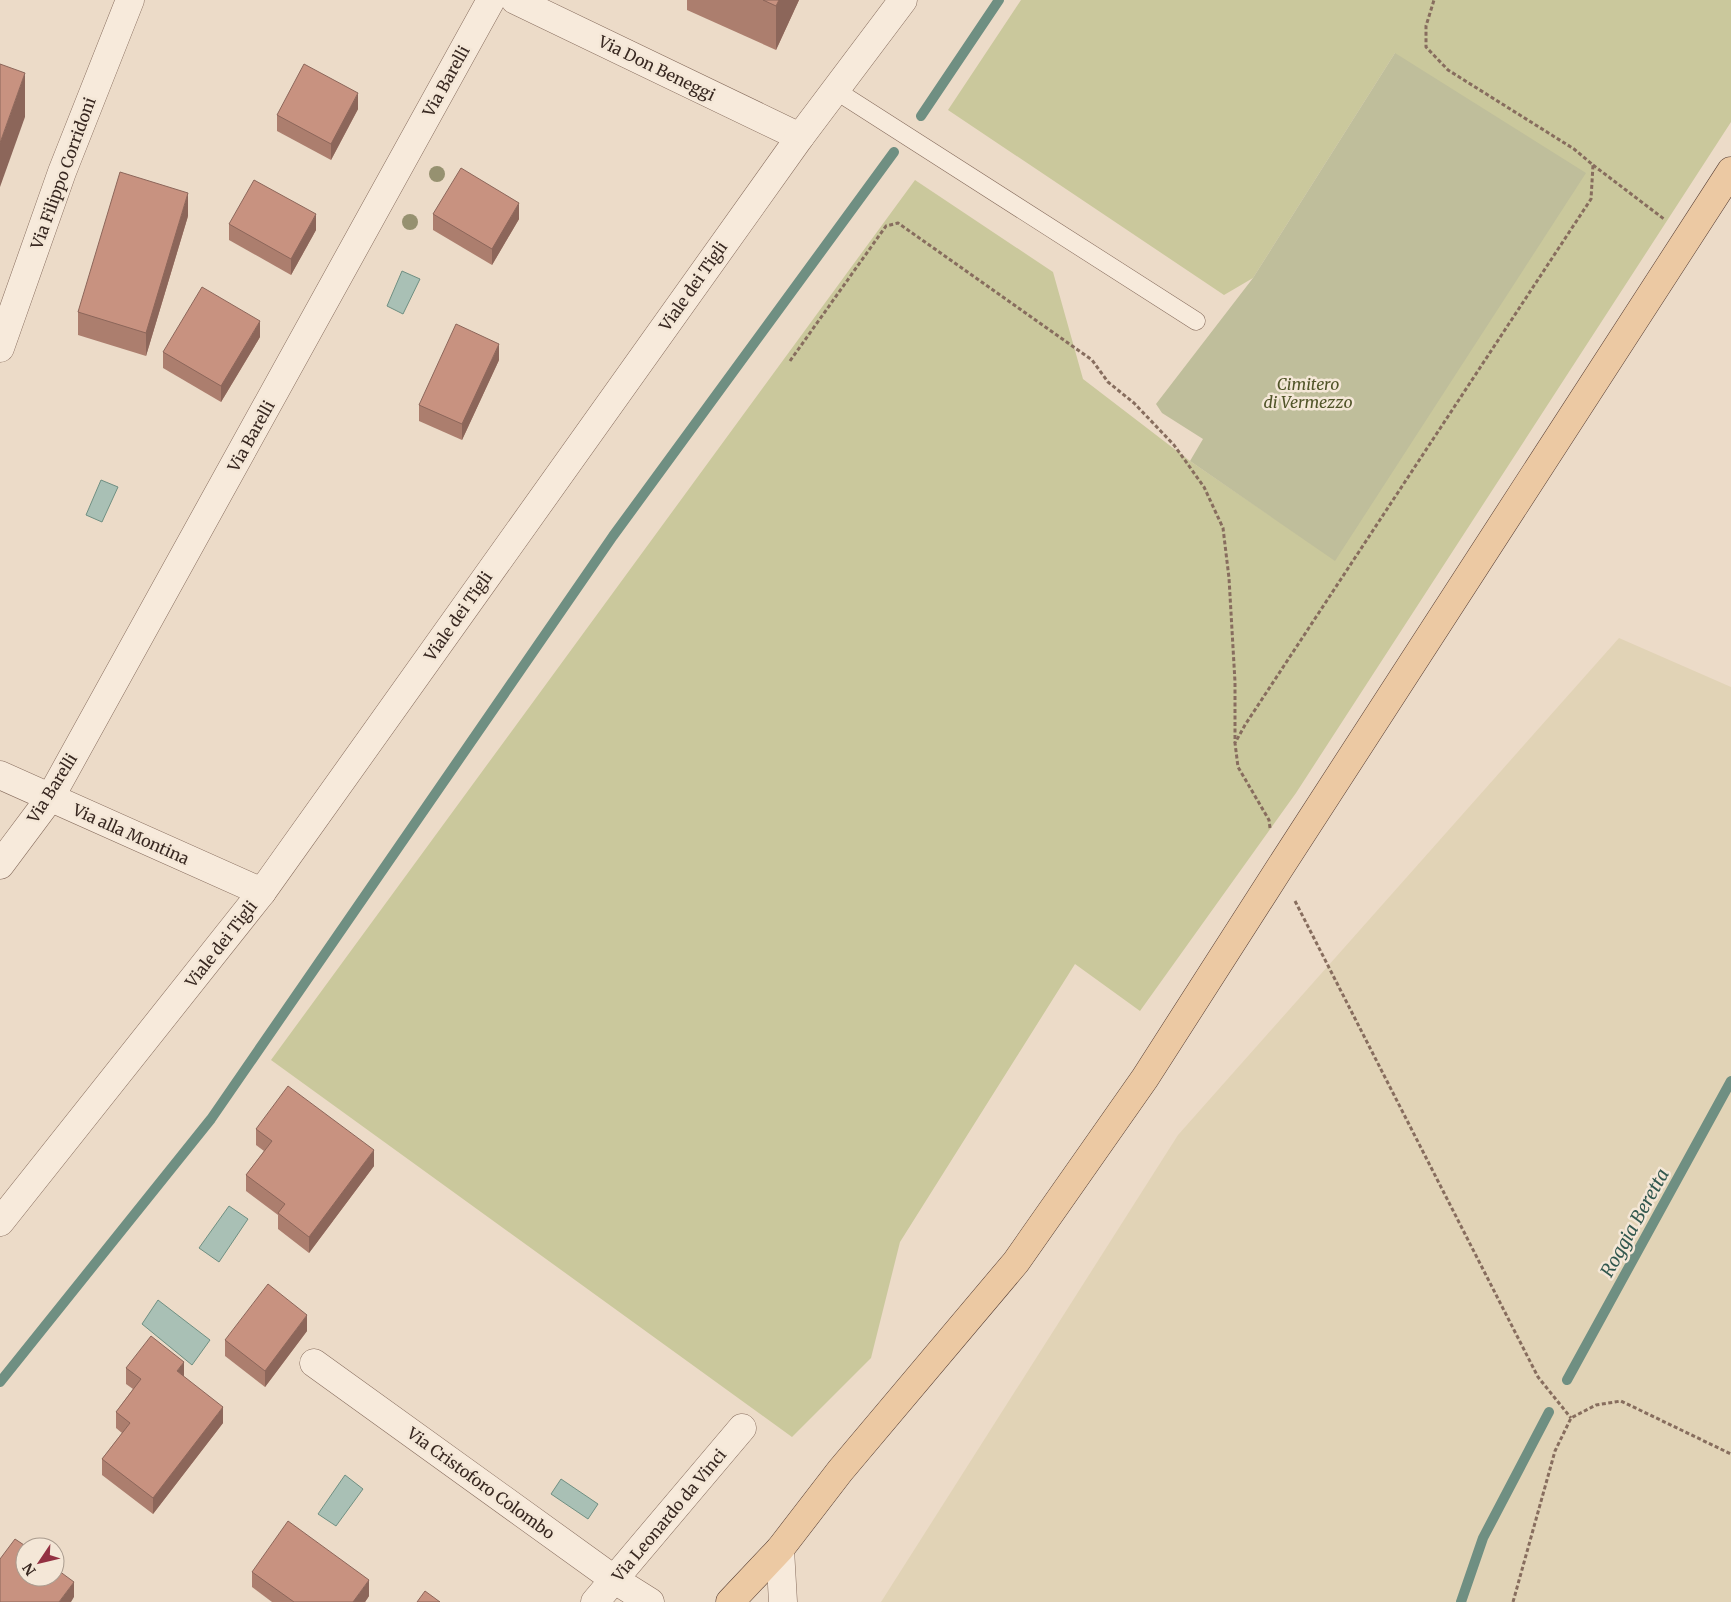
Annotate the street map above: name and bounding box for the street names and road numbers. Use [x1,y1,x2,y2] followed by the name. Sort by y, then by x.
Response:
[594,31,719,105] street label: Via Don Beneggi
[418,42,474,121] street label: Via Barelli
[26,94,100,252] street label: Via Filippo Corridoni
[654,237,731,335] street label: Viale dei Tigli
[223,397,279,476] street label: Via Barelli
[419,567,496,665] street label: Viale dei Tigli
[22,750,81,827] street label: Via Barelli
[69,799,193,869] street label: Via alla Montina
[180,897,261,992] street label: Viale dei Tigli
[403,1422,559,1543] street label: Via Cristoforo Colombo
[607,1445,730,1586] street label: Via Leonardo da Vinci

